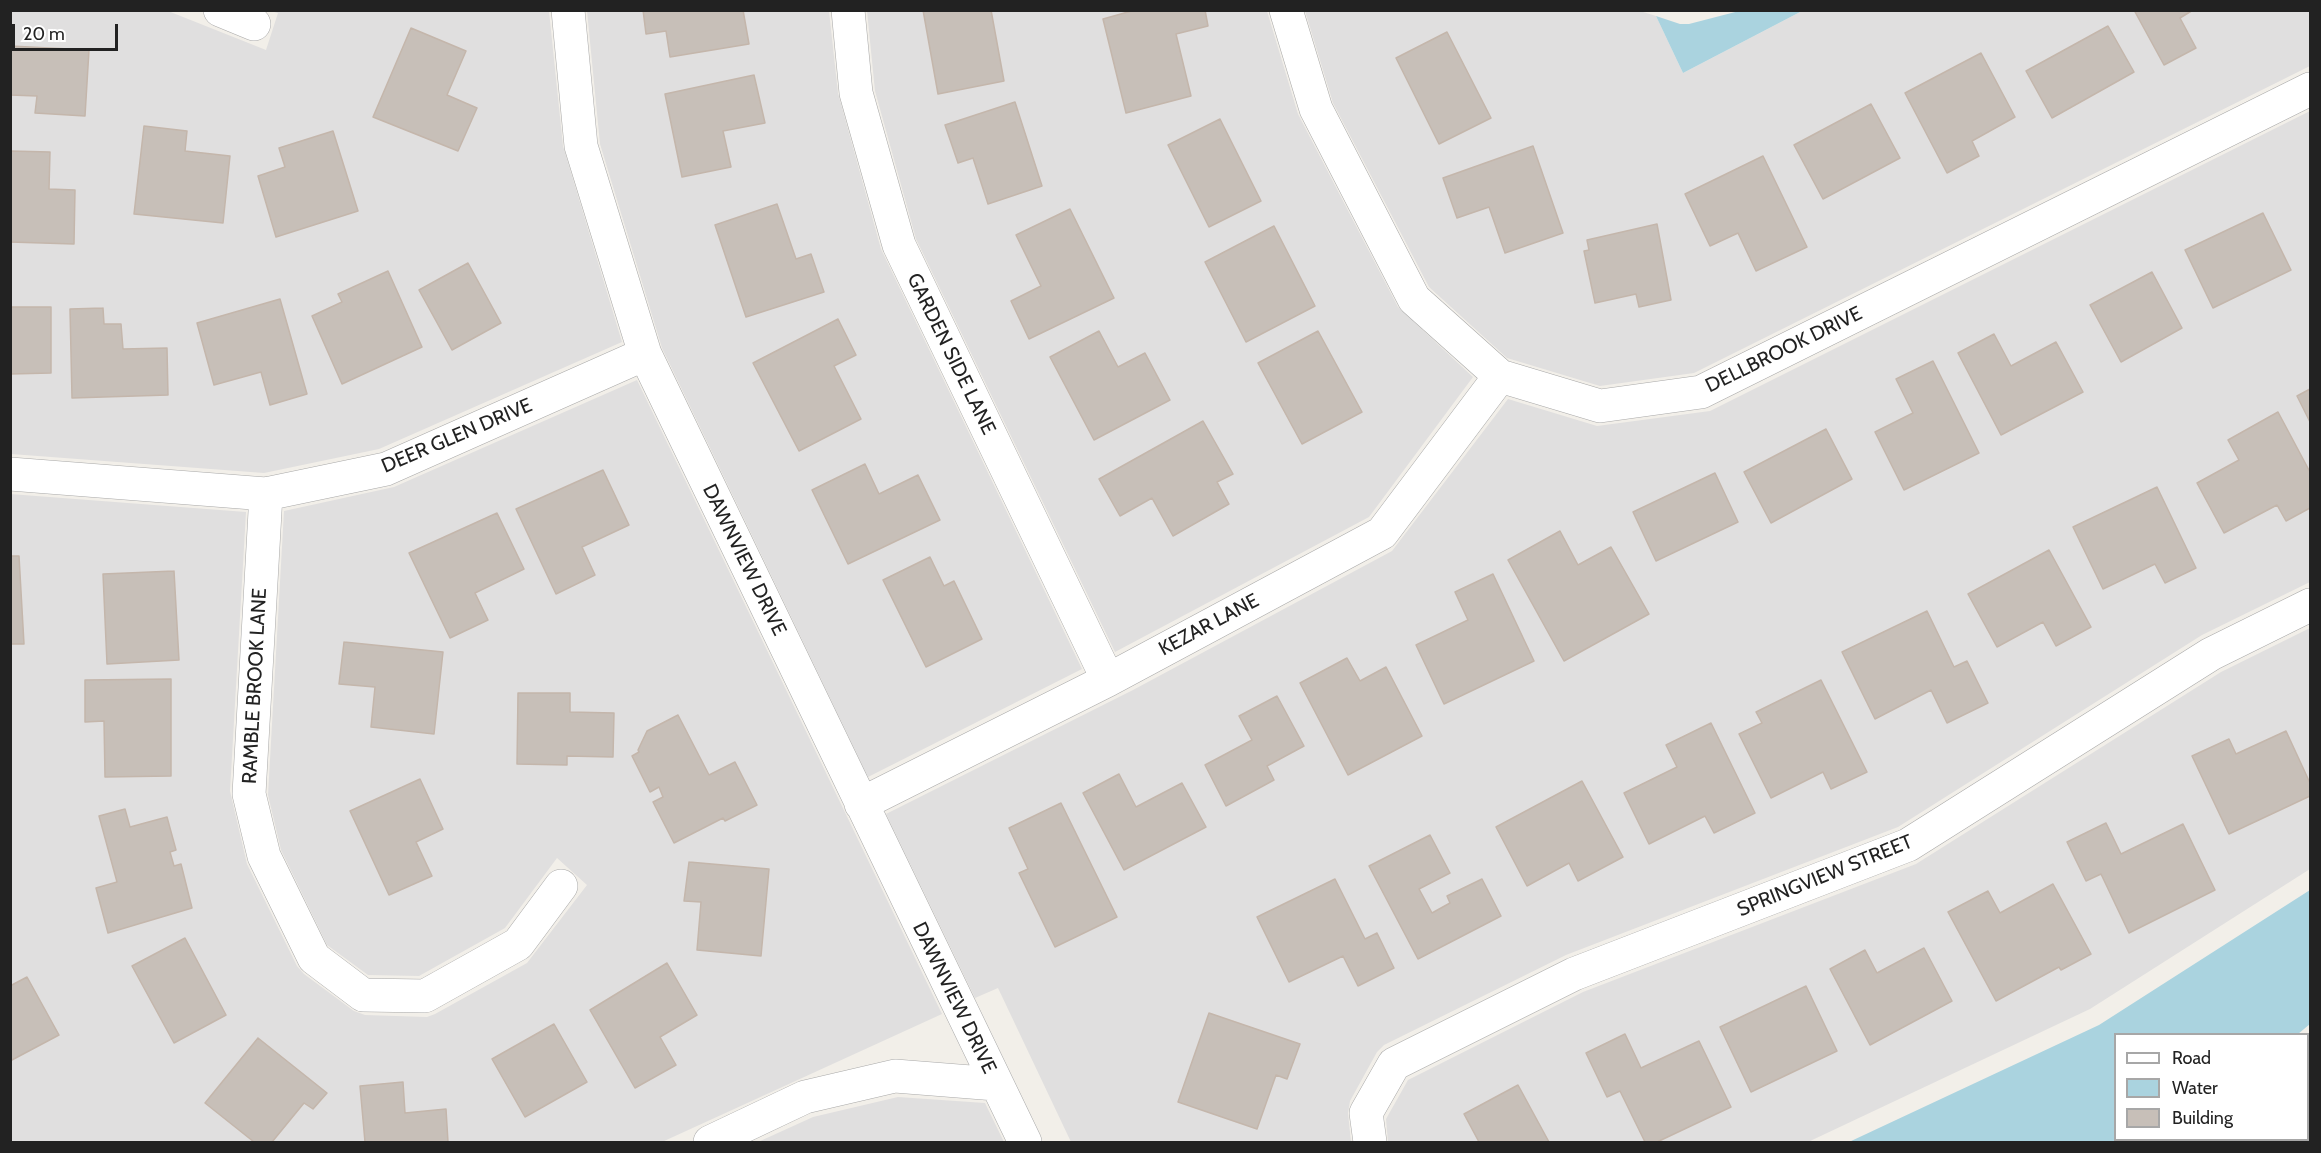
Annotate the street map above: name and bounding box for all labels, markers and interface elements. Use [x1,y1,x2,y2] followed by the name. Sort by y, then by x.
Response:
[15,12,122,50] scale bar
[23,23,65,45] text: 20 m
[902,269,1000,439] street label: GARDEN SIDE LANE
[1702,302,1866,398] street label: DELLBROOK DRIVE
[378,393,536,479] street label: DEER GLEN DRIVE
[697,480,791,640] street label: DAWNVIEW DRIVE
[238,587,272,785] street label: RAMBLE BROOK LANE
[1155,589,1263,661] street label: KEZAR LANE
[1734,830,1916,922] street label: SPRINGVIEW STREET
[907,918,1001,1078] street label: DAWNVIEW DRIVE
[2114,1033,2309,1141] legend
[2172,1047,2211,1069] text: Road
[2172,1077,2218,1099] text: Water
[2172,1107,2233,1129] text: Building

